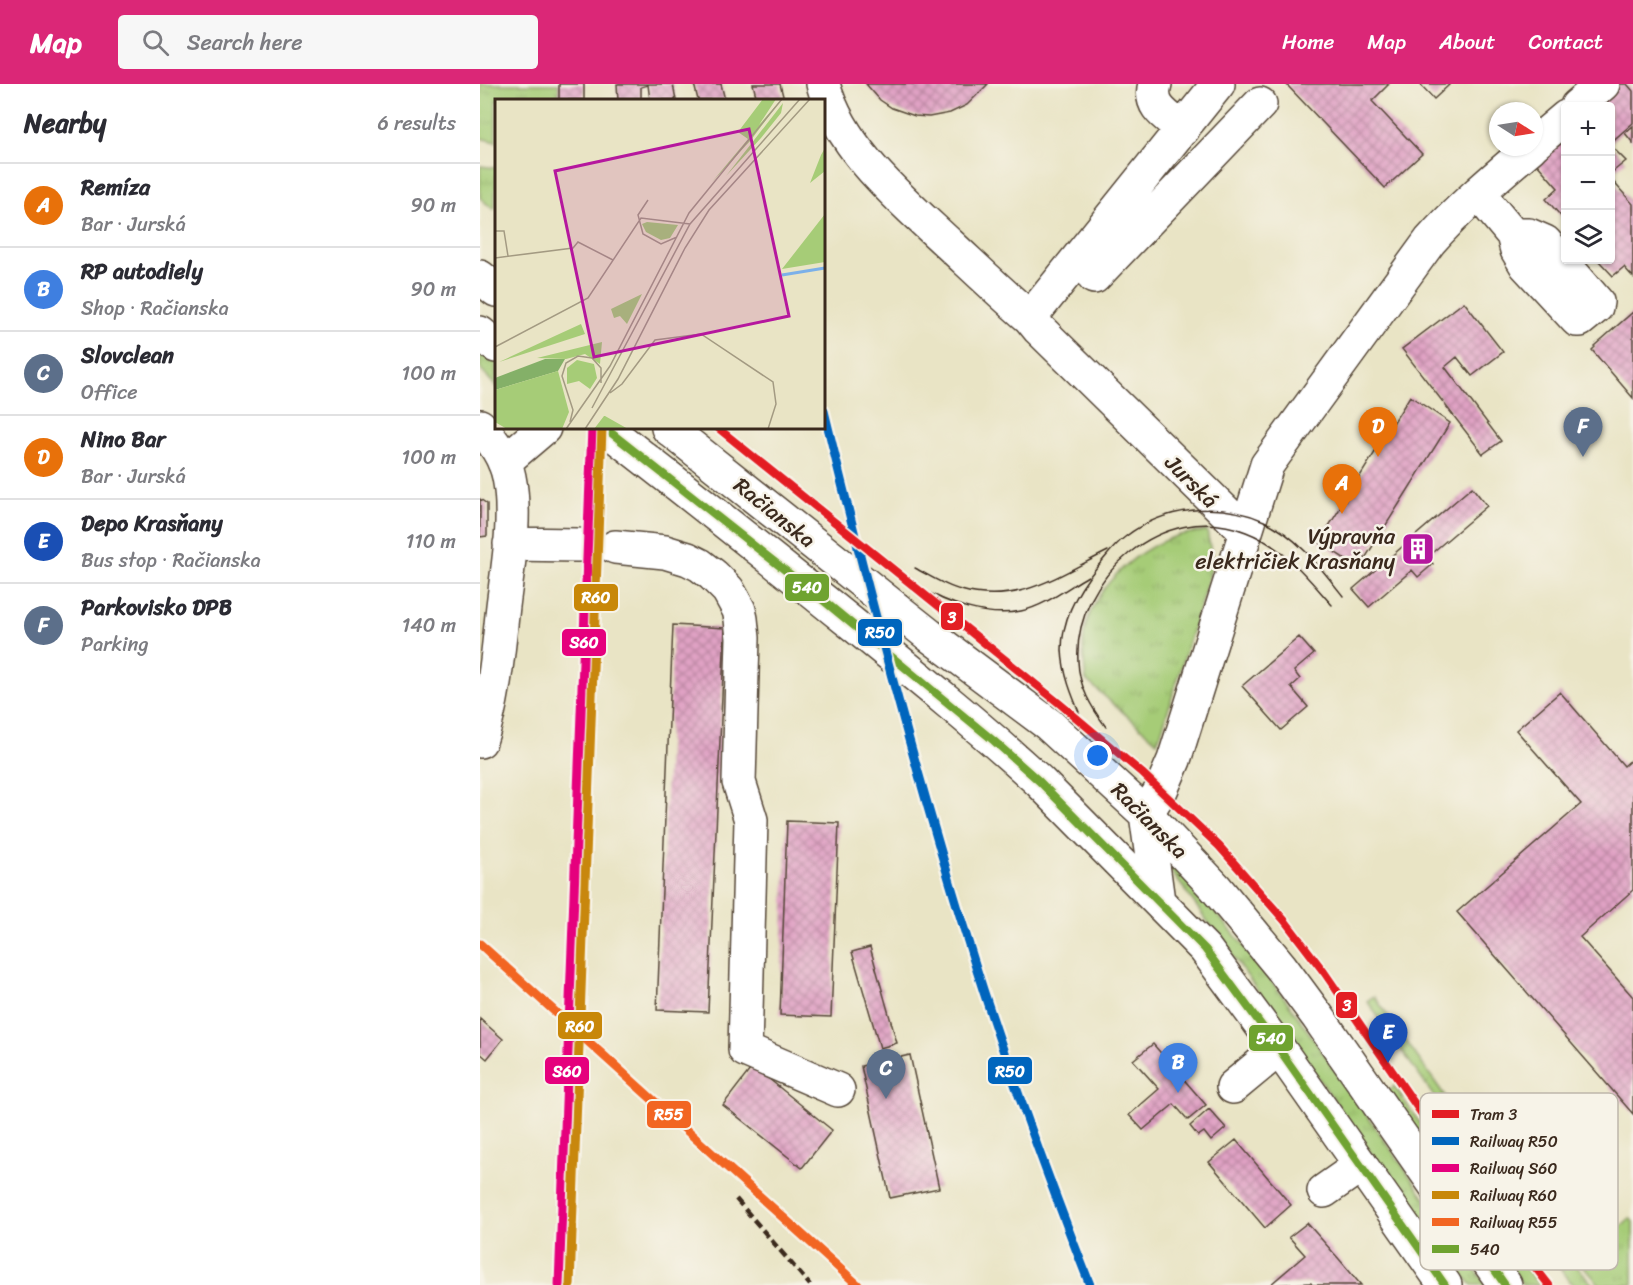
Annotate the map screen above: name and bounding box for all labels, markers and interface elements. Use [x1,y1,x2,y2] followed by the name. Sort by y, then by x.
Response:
[118,15,538,69] search box
[30,18,82,67] text: Map
[187,23,303,62] text: Search here
[1282,23,1334,61] text: Home
[1367,23,1406,61] text: Map
[1439,23,1496,61] text: About
[1529,23,1603,61] text: Contact
[139,26,172,59] icon: search
[495,99,825,429] inset map
[24,100,106,146] text: Nearby
[1489,102,1543,156] north arrow
[1561,102,1615,264] map controls
[1561,102,1615,156] button: +
[377,106,456,141] text: 6 results
[1561,156,1615,210] button: −
[81,168,150,207] text: Remíza
[37,188,50,223] text: A
[411,188,456,223] text: 90 m
[81,207,186,242] text: Bar · Jurská
[1561,210,1615,264] button: layers
[81,252,203,291] text: RP autodiely
[37,272,50,307] text: B
[411,272,456,307] text: 90 m
[81,291,229,326] text: Shop · Račianska
[81,336,174,375] text: Slovclean
[37,356,50,391] text: C
[402,356,456,391] text: 100 m
[81,375,137,410] text: Office
[1358,408,1398,457] pin: D
[1564,408,1602,457] pin: F
[81,420,165,459] text: Nino Bar
[38,440,49,475] text: D
[402,440,456,475] text: 100 m
[1155,444,1228,518] street label: Jurská
[81,459,186,494] text: Bar · Jurská
[1322,464,1362,514] pin: A
[725,467,825,558] street label: Račianska
[81,504,223,543] text: Depo Krasňany
[1195,517,1396,581] place label: Výpravňa električiek Krasňany
[38,524,49,559] text: E
[406,524,456,559] text: 110 m
[1400,531,1436,567] building icon: Výpravňa električiek Krasňany
[81,543,261,578] text: Bus stop · Račianska
[784,573,830,602] line badge: 540
[792,573,822,602] text: 540
[573,583,619,612] line badge: R60
[581,583,610,612] text: R60
[81,588,232,627] text: Parkovisko DPB
[940,602,964,631] line badge: 3
[947,603,957,632] text: 3
[38,608,49,643] text: F
[402,608,456,643] text: 140 m
[857,618,903,647] line badge: R50
[864,618,895,647] text: R50
[81,627,148,662] text: Parking
[561,628,607,657] line badge: S60
[568,628,599,657] text: S60
[1083,741,1112,770] your location
[1101,772,1198,869] street label: Račianska
[1335,991,1358,1019] line badge: 3
[1342,991,1352,1020] text: 3
[557,1011,603,1040] line badge: R60
[565,1012,594,1041] text: R60
[1368,1014,1408,1063] pin: E
[1248,1024,1294,1052] line badge: 540
[1256,1024,1286,1053] text: 540
[1158,1044,1198,1093] pin: B
[866,1050,906,1099] pin: C
[544,1056,590,1085] line badge: S60
[987,1056,1033,1085] line badge: R50
[551,1057,582,1086] text: S60
[994,1057,1025,1086] text: R50
[1420,1093,1618,1270] legend
[646,1100,692,1129] line badge: R55
[653,1100,684,1129] text: R55
[1470,1100,1517,1129] text: Tram 3
[1470,1127,1558,1156] text: Railway R50
[1470,1154,1557,1183] text: Railway S60
[1470,1181,1557,1210] text: Railway R60
[1470,1208,1558,1237] text: Railway R55
[1470,1235,1500,1264] text: 540

